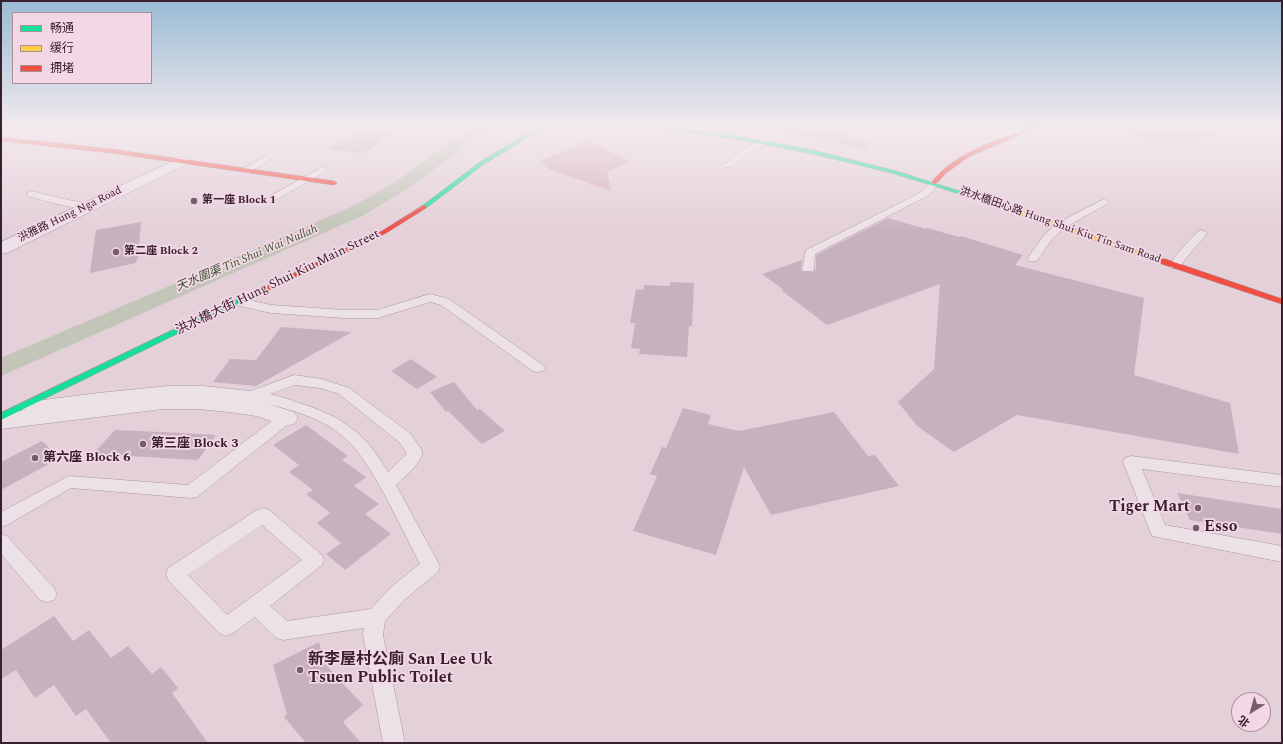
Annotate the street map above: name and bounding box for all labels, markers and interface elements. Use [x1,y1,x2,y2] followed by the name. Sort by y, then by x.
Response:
[12,12,152,84] legend
[50,19,74,38] text: 畅通
[50,39,74,58] text: 缓行
[50,59,74,78] text: 拥堵
[16,184,124,246] street label: 洪雅路 Hung Nga Road
[958,185,1162,267] street label: 洪水橋田心路 Hung Shui Kiu Tin Sam Road
[202,194,276,208] place label: 第一座 Block 1
[189,196,199,206] marker: 第一座 Block 1
[174,223,320,295] water label: 天水圍渠 Tin Shui Wai Nullah
[174,227,382,339] street label: 洪水橋大街 Hung Shui Kiu Main Street
[124,245,198,259] place label: 第二座 Block 2
[111,247,121,257] marker: 第二座 Block 2
[151,436,239,452] place label: 第三座 Block 3
[138,439,148,449] marker: 第三座 Block 3
[43,450,131,466] place label: 第六座 Block 6
[30,453,40,463] marker: 第六座 Block 6
[1109,498,1190,518] place label: Tiger Mart
[1193,503,1203,513] marker: Tiger Mart
[1204,518,1237,538] place label: Esso
[1191,523,1201,533] marker: Esso
[308,651,493,689] place label: 新李屋村公廁 San Lee Uk Tsuen Public Toilet
[295,665,305,675] marker: 新李屋村公廁 San Lee Uk Tsuen Public Toilet
[1231,692,1271,732] north arrow
[1235,711,1254,731] text: 北

